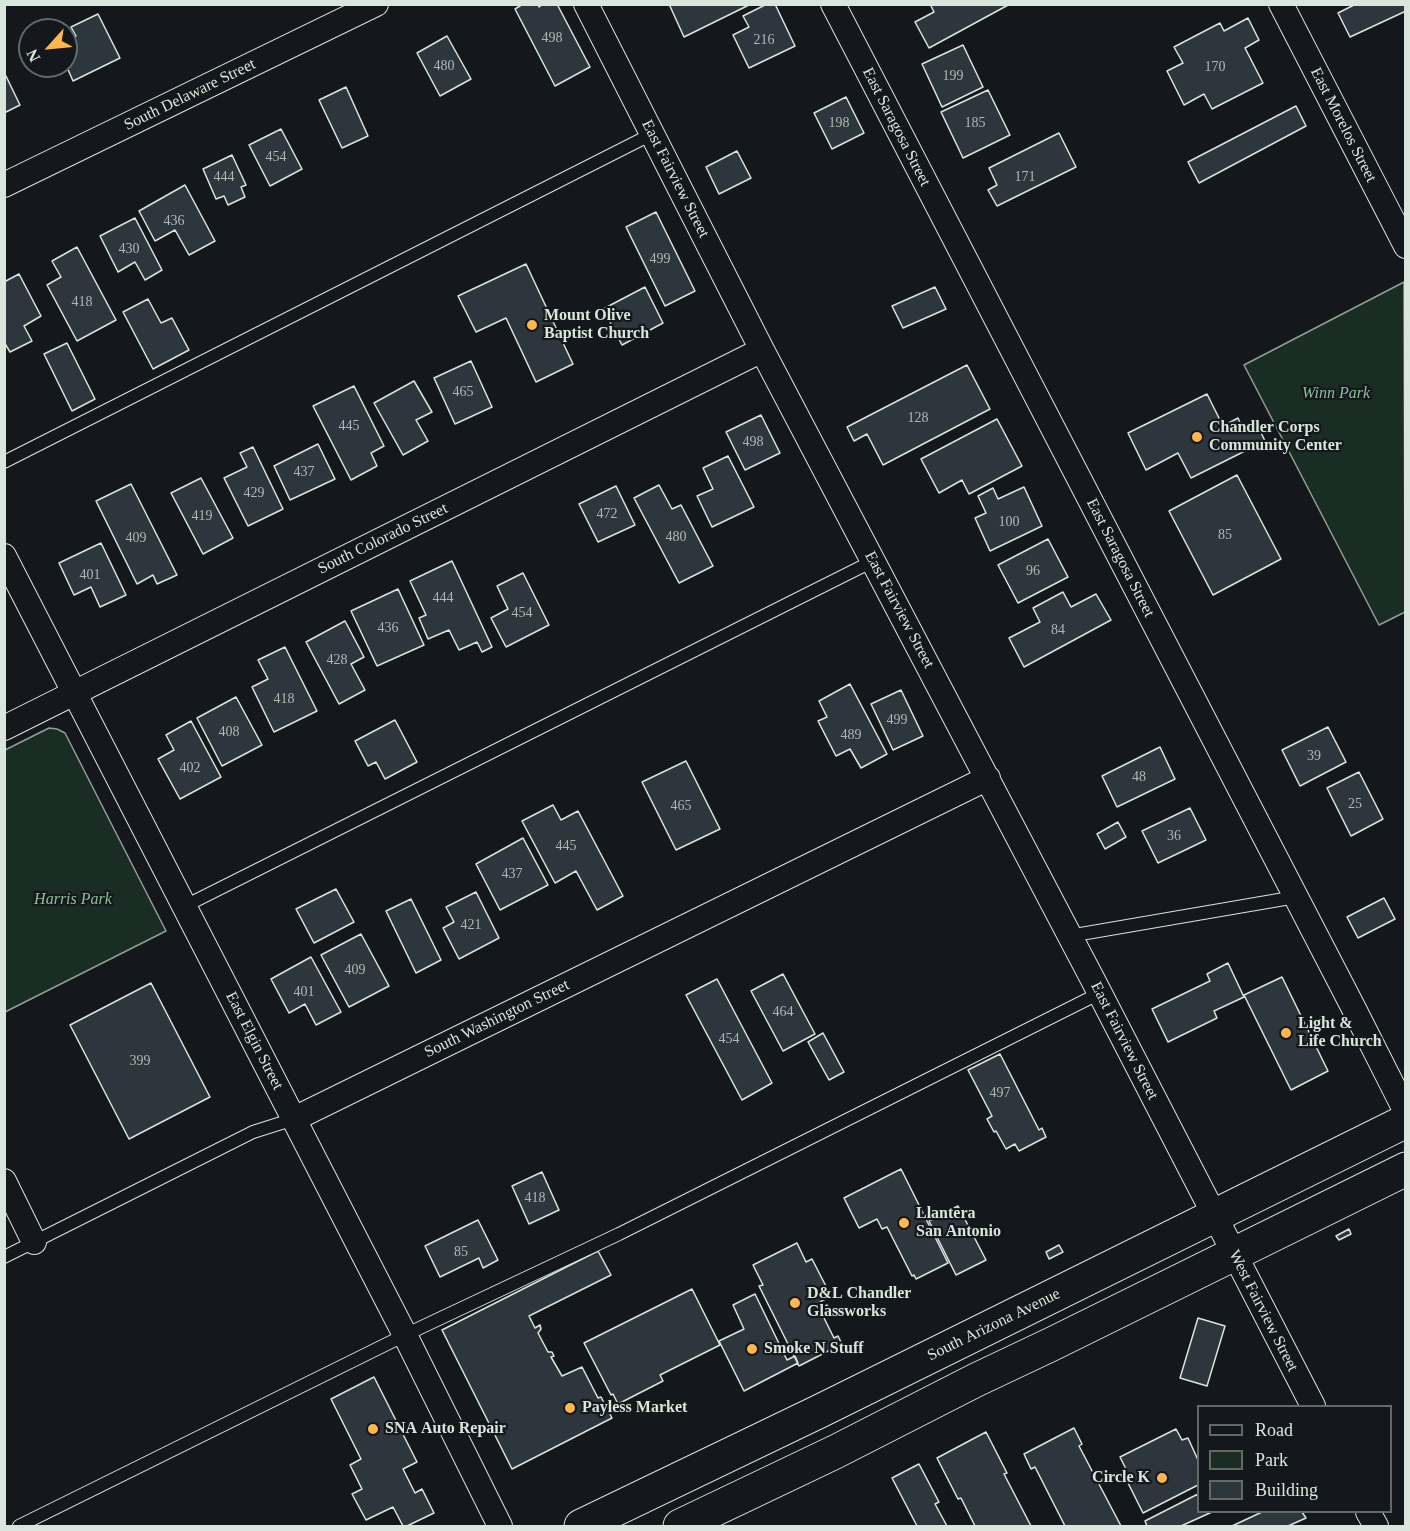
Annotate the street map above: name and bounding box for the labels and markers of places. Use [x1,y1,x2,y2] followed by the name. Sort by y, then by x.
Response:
[544,306,649,344] place label: Mount Olive Baptist Church
[525,318,539,332] marker: Mount Olive Baptist Church
[1209,418,1342,456] place label: Chandler Corps Community Center
[1190,430,1204,444] marker: Chandler Corps Community Center
[1298,1014,1382,1052] place label: Light & Life Church
[1279,1026,1293,1040] marker: Light & Life Church
[916,1204,1001,1242] place label: Llantera San Antonio
[897,1216,911,1230] marker: Llantera San Antonio
[807,1284,911,1322] place label: D&L Chandler Glassworks
[788,1296,802,1310] marker: D&L Chandler Glassworks
[764,1339,864,1359] place label: Smoke N Stuff
[745,1342,759,1356] marker: Smoke N Stuff
[582,1398,687,1418] place label: Payless Market
[563,1401,577,1415] marker: Payless Market
[385,1419,506,1439] place label: SNA Auto Repair
[366,1422,380,1436] marker: SNA Auto Repair
[1092,1468,1150,1488] place label: Circle K
[1155,1471,1169,1485] marker: Circle K

